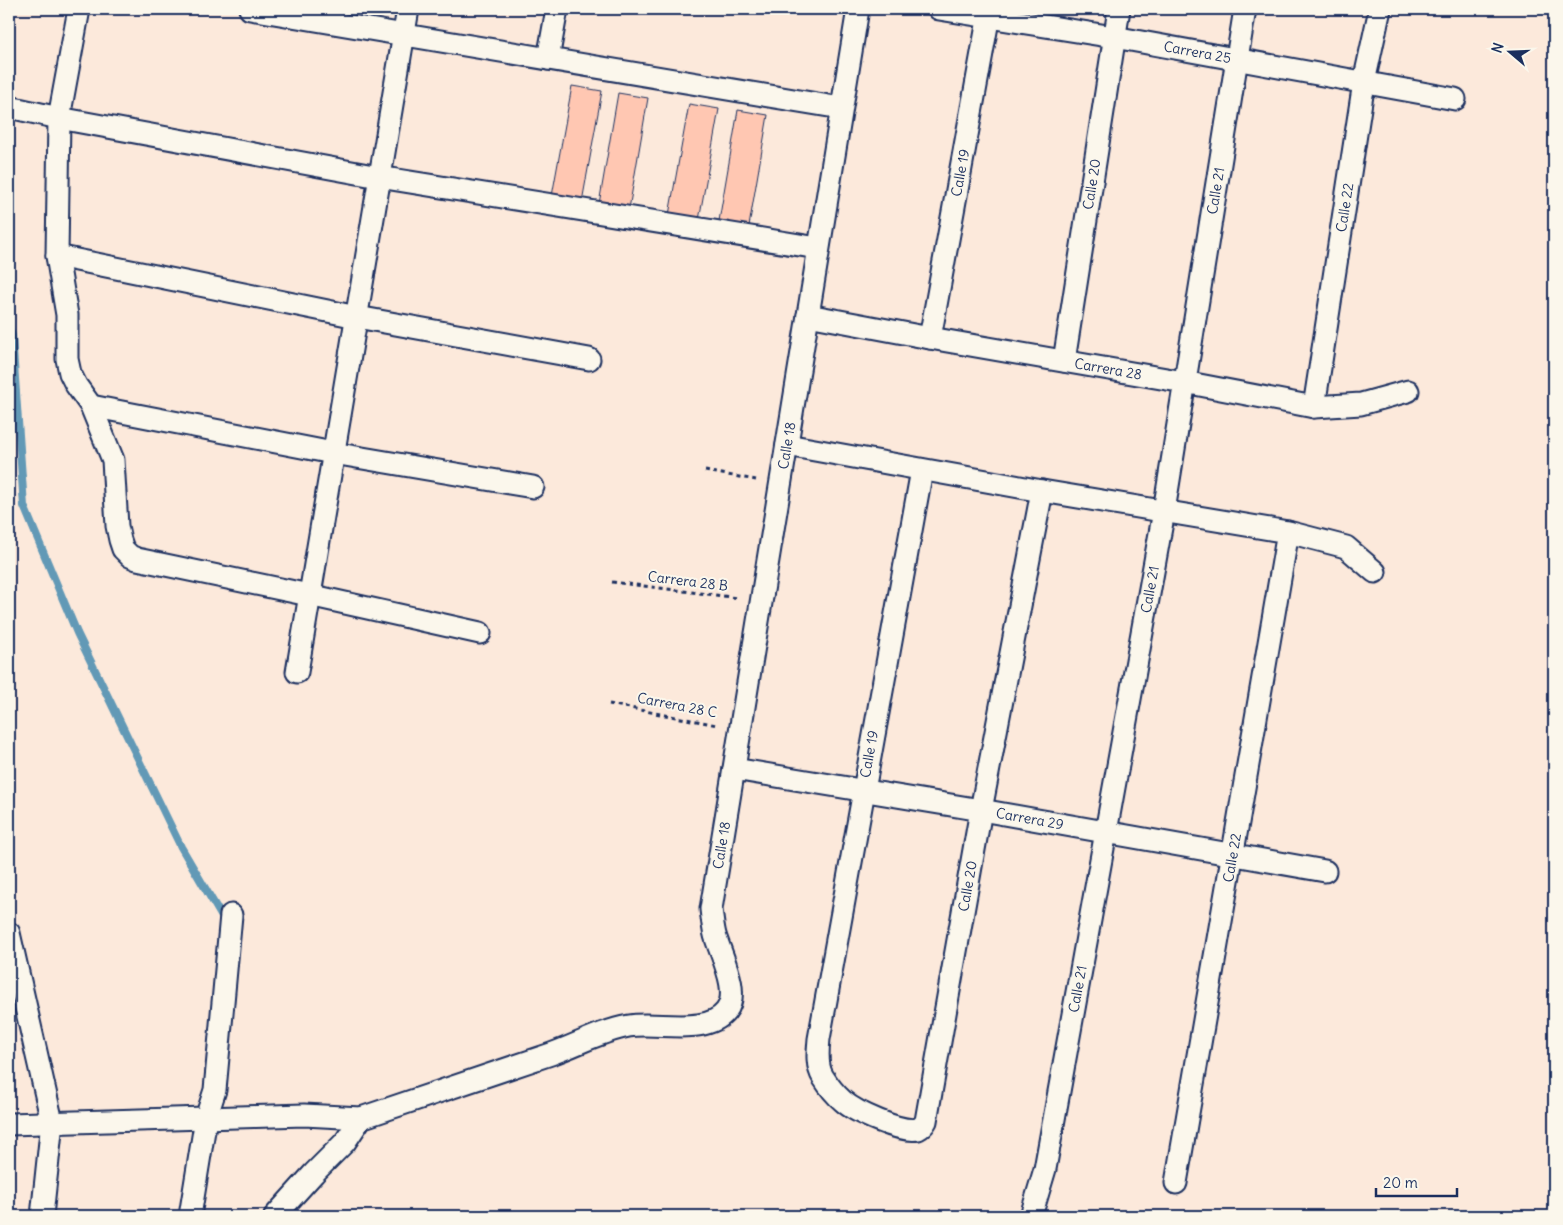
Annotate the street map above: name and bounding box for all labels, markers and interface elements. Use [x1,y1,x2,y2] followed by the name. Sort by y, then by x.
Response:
[1486,28,1536,78] north arrow
[1162,37,1233,67] street label: Carrera 25
[1488,40,1508,55] text: N
[947,148,973,198] street label: Calle 19
[1079,157,1104,211] street label: Calle 20
[1203,166,1228,216] street label: Calle 21
[1332,181,1357,233] street label: Calle 22
[1073,354,1143,384] street label: Carrera 28
[774,420,799,471] street label: Calle 18
[1137,564,1163,614] street label: Calle 21
[647,567,729,595] street label: Carrera 28 B
[636,688,718,722] street label: Carrera 28 C
[856,729,882,779] street label: Calle 19
[995,804,1065,833] street label: Carrera 29
[709,820,734,870] street label: Calle 18
[1219,831,1245,884] street label: Calle 22
[954,859,981,913] street label: Calle 20
[1064,964,1091,1014] street label: Calle 21
[1376,1165,1457,1197] scale bar
[1383,1173,1418,1192] text: 20 m

